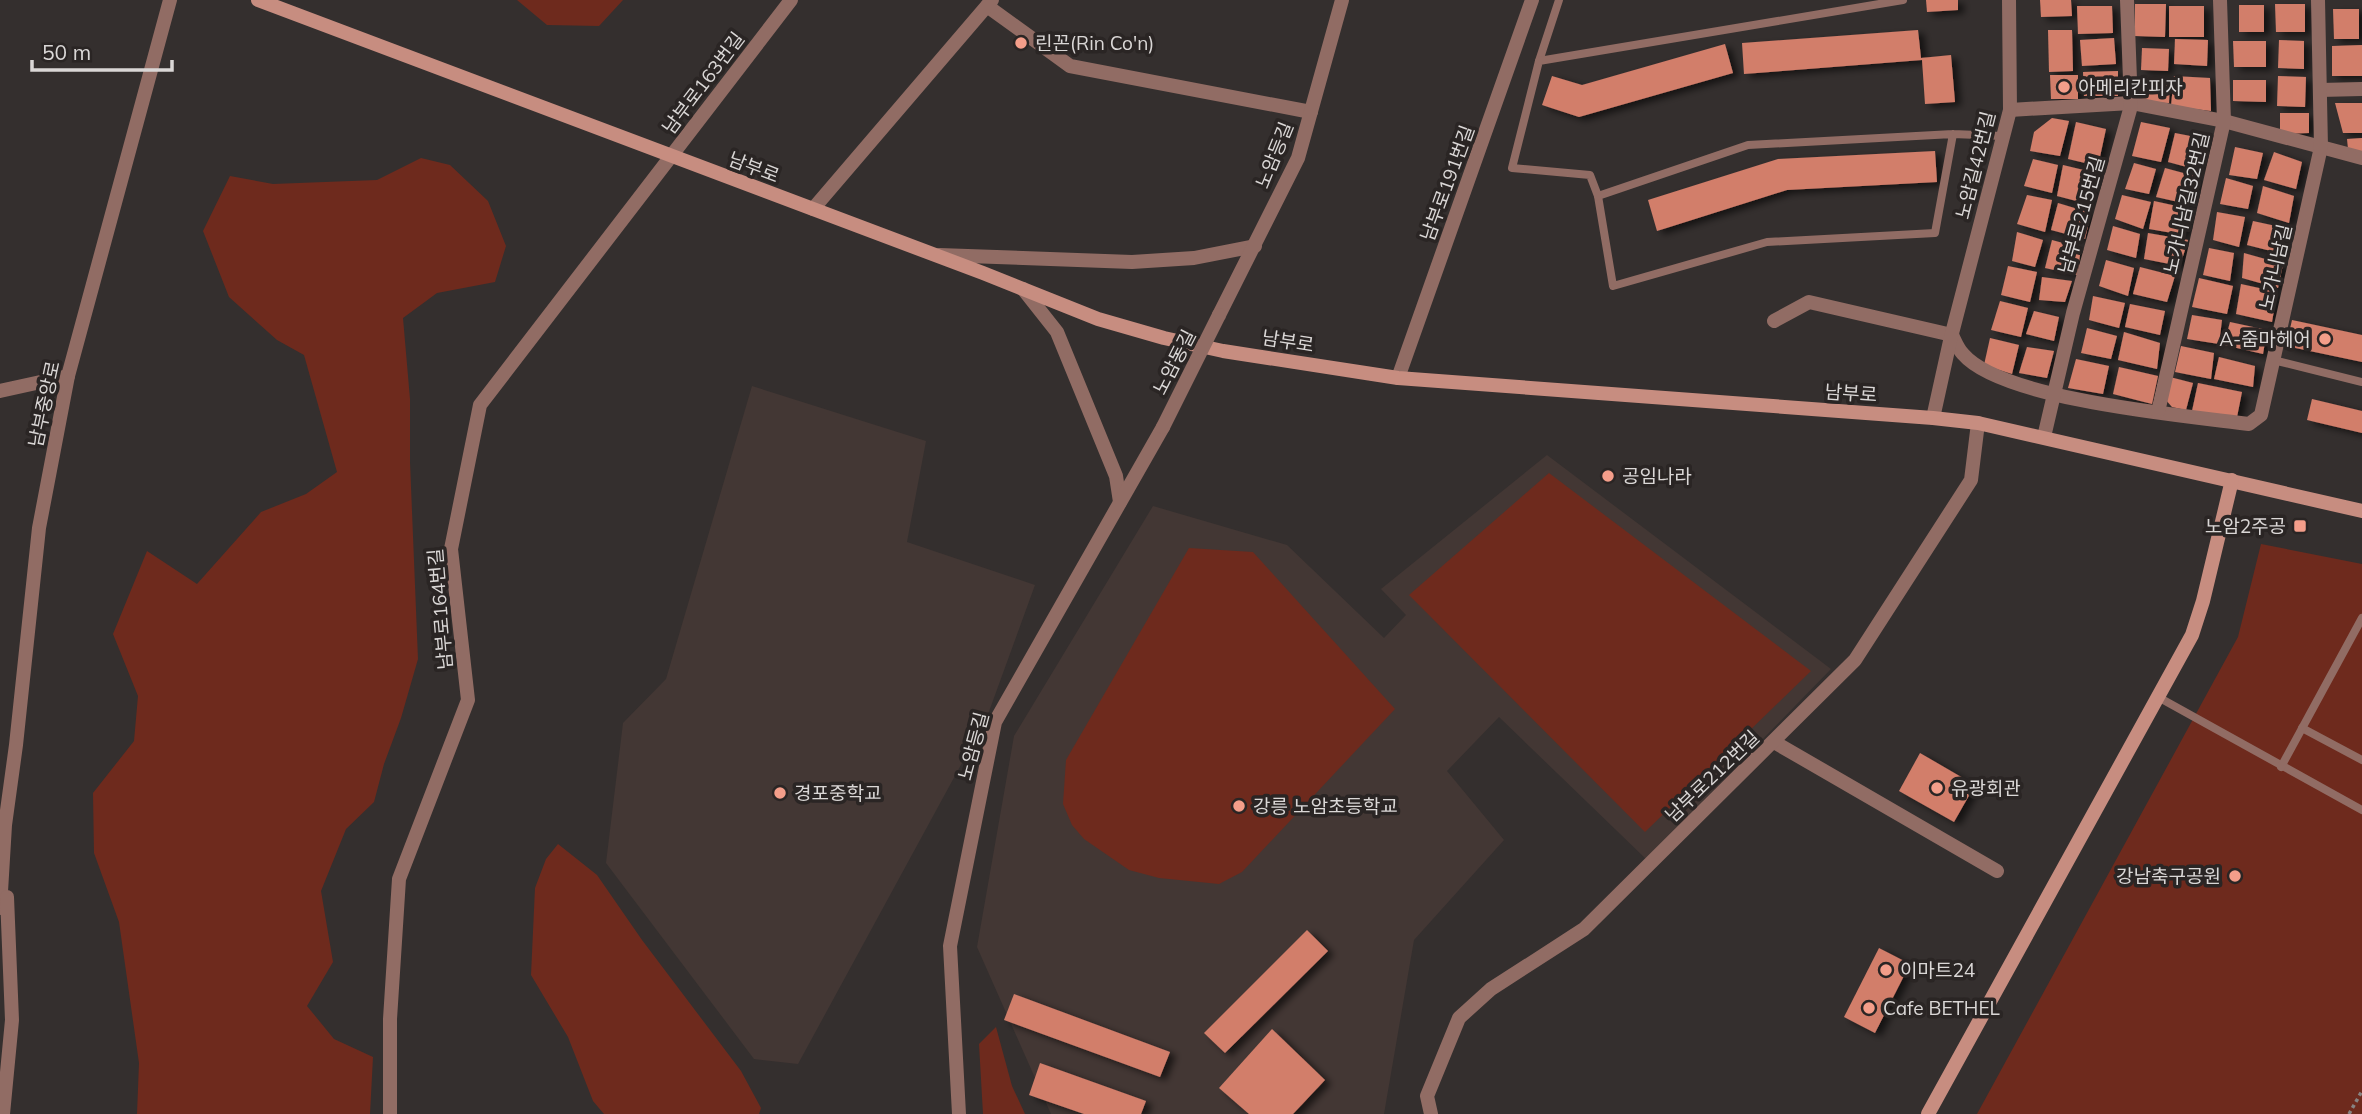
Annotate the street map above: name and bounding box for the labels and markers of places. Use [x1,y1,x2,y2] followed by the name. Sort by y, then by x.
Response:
[1035,31,1154,55] place label: 린꼰(Rin Co'n)
[1013,35,1029,51] marker: 린꼰(Rin Co'n)
[2078,75,2183,99] place label: 아메리칸피자
[2056,79,2072,95] marker: 아메리칸피자
[2219,327,2311,351] place label: A-줌마헤어
[2317,331,2333,347] marker: A-줌마헤어
[1622,464,1692,488] place label: 공임나라
[1600,468,1616,484] marker: 공임나라
[2205,514,2286,538] place label: 노암2주공
[2292,518,2308,534] marker: 노암2주공
[1951,776,2021,800] place label: 유광회관
[1929,780,1945,796] marker: 유광회관
[794,781,881,805] place label: 경포중학교
[772,785,788,801] marker: 경포중학교
[1253,794,1398,818] place label: 강릉 노암초등학교
[1231,798,1247,814] marker: 강릉 노암초등학교
[2116,864,2221,888] place label: 강남축구공원
[2227,868,2243,884] marker: 강남축구공원
[1900,958,1975,982] place label: 이마트24
[1878,962,1894,978] marker: 이마트24
[1883,996,2001,1020] place label: Cafe BETHEL
[1861,1000,1877,1016] marker: Cafe BETHEL

